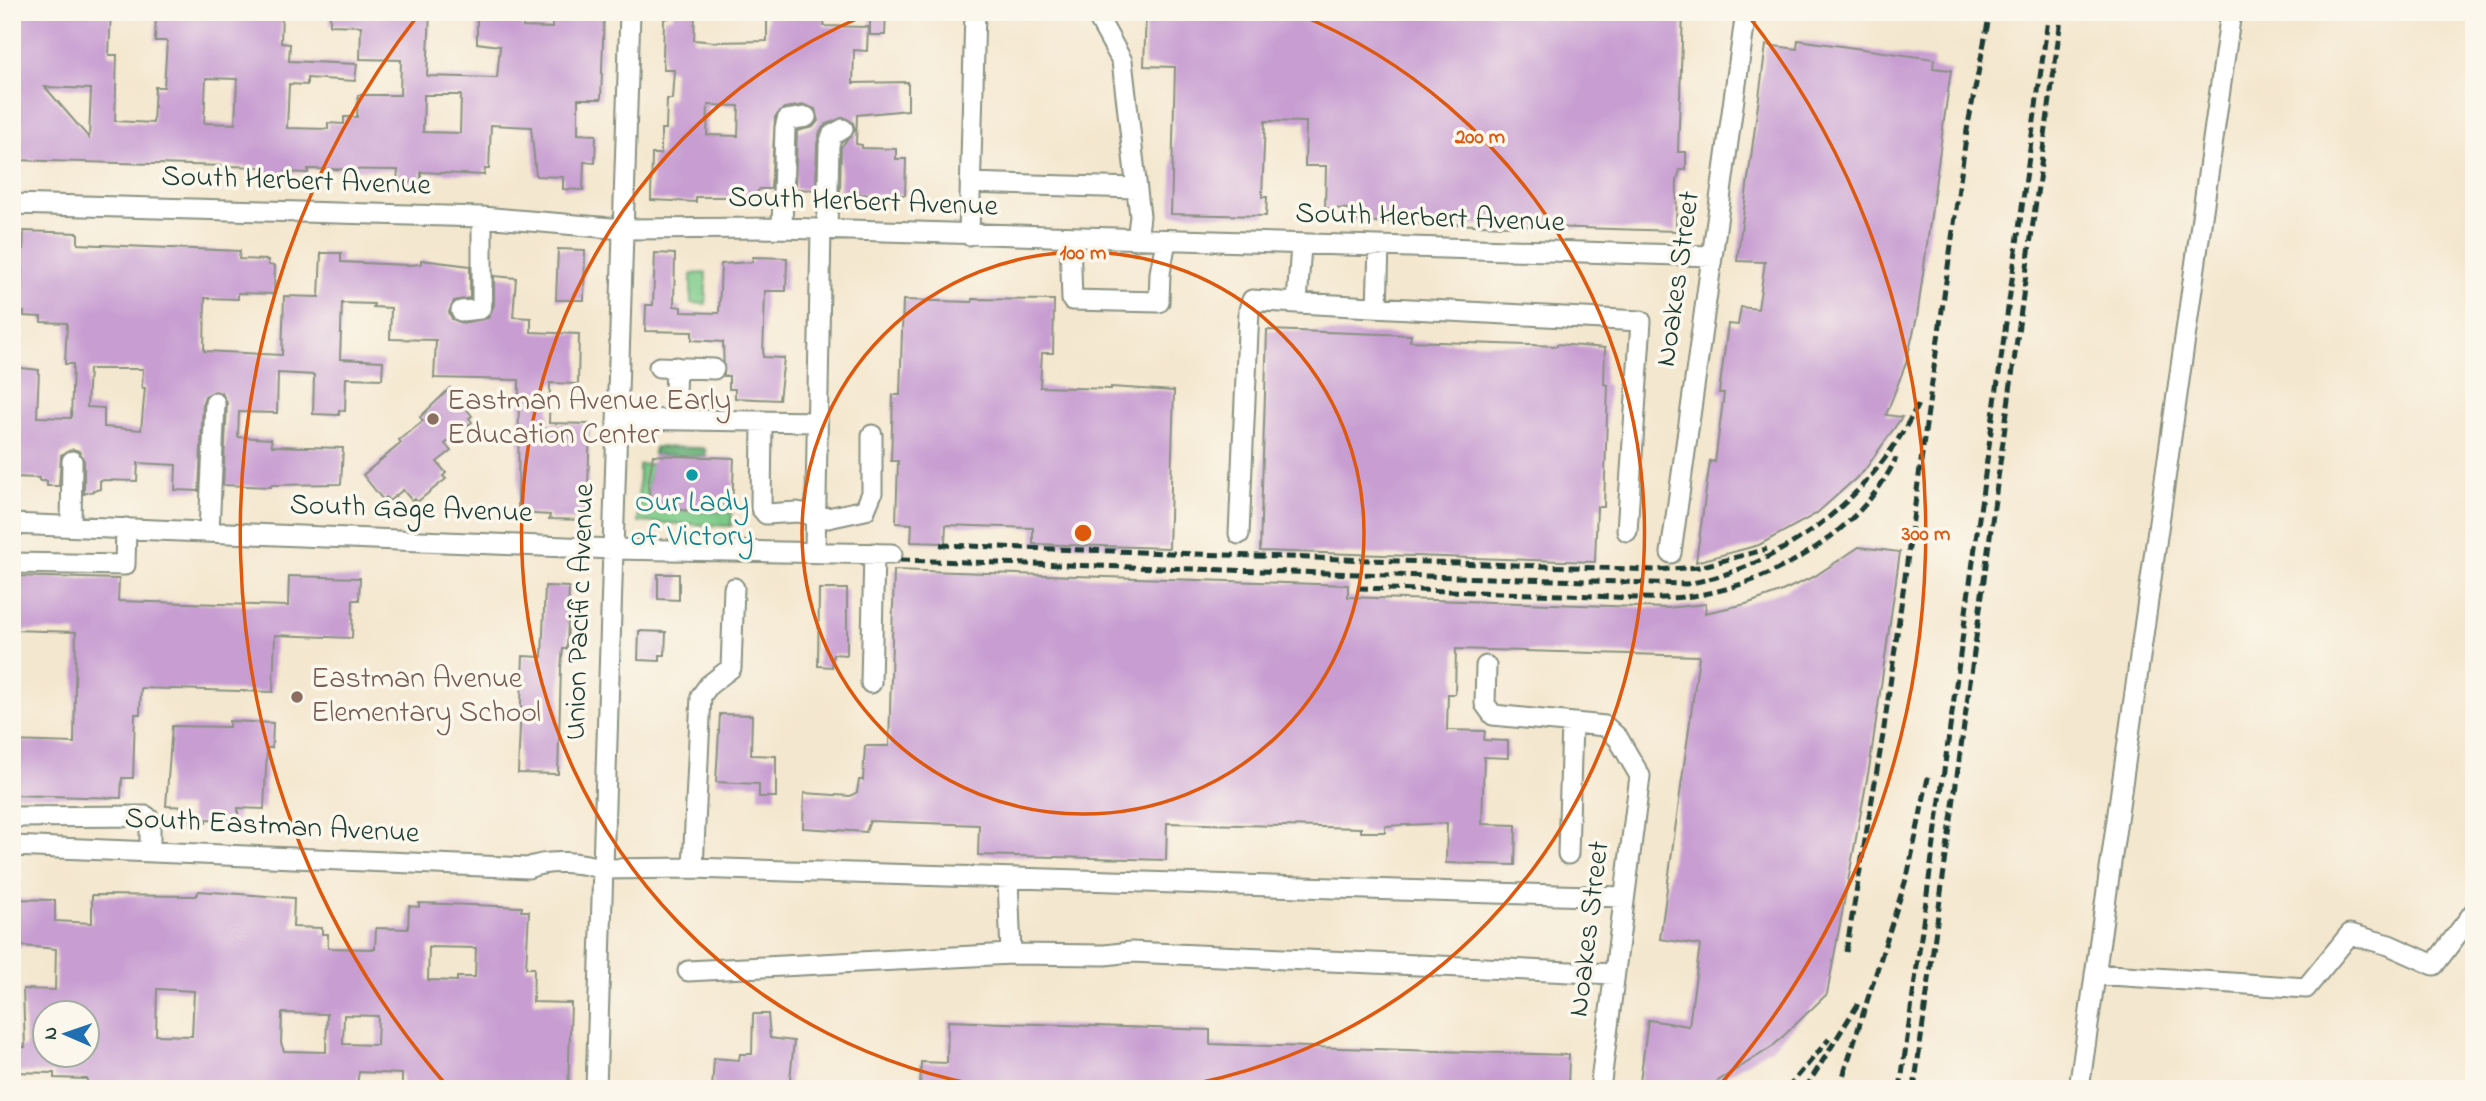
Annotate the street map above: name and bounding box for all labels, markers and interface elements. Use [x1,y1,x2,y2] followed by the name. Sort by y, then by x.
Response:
[1454,123,1505,153] text: 200 m
[160,155,432,209] street label: South Herbert Avenue
[727,176,999,230] street label: South Herbert Avenue
[1645,188,1713,370] street label: Noakes Street
[1294,192,1566,246] street label: South Herbert Avenue
[1060,239,1106,269] text: 100 m
[447,380,731,458] place label: Eastman Avenue Early Education Center
[425,411,441,427] marker: Eastman Avenue Early Education Center
[684,467,700,483] marker: Our Lady of Victory
[555,482,607,741] street label: Union Pacific Avenue
[631,482,754,560] place label: Our Lady of Victory
[289,484,534,536] street label: South Gage Avenue
[1901,520,1950,550] text: 300 m
[1071,521,1095,545] centre of rings
[311,658,541,736] place label: Eastman Avenue Elementary School
[289,689,305,705] marker: Eastman Avenue Elementary School
[124,797,421,857] street label: South Eastman Avenue
[1557,838,1623,1020] street label: Noakes Street
[32,1000,102,1070] north arrow
[38,1026,65,1040] text: N

